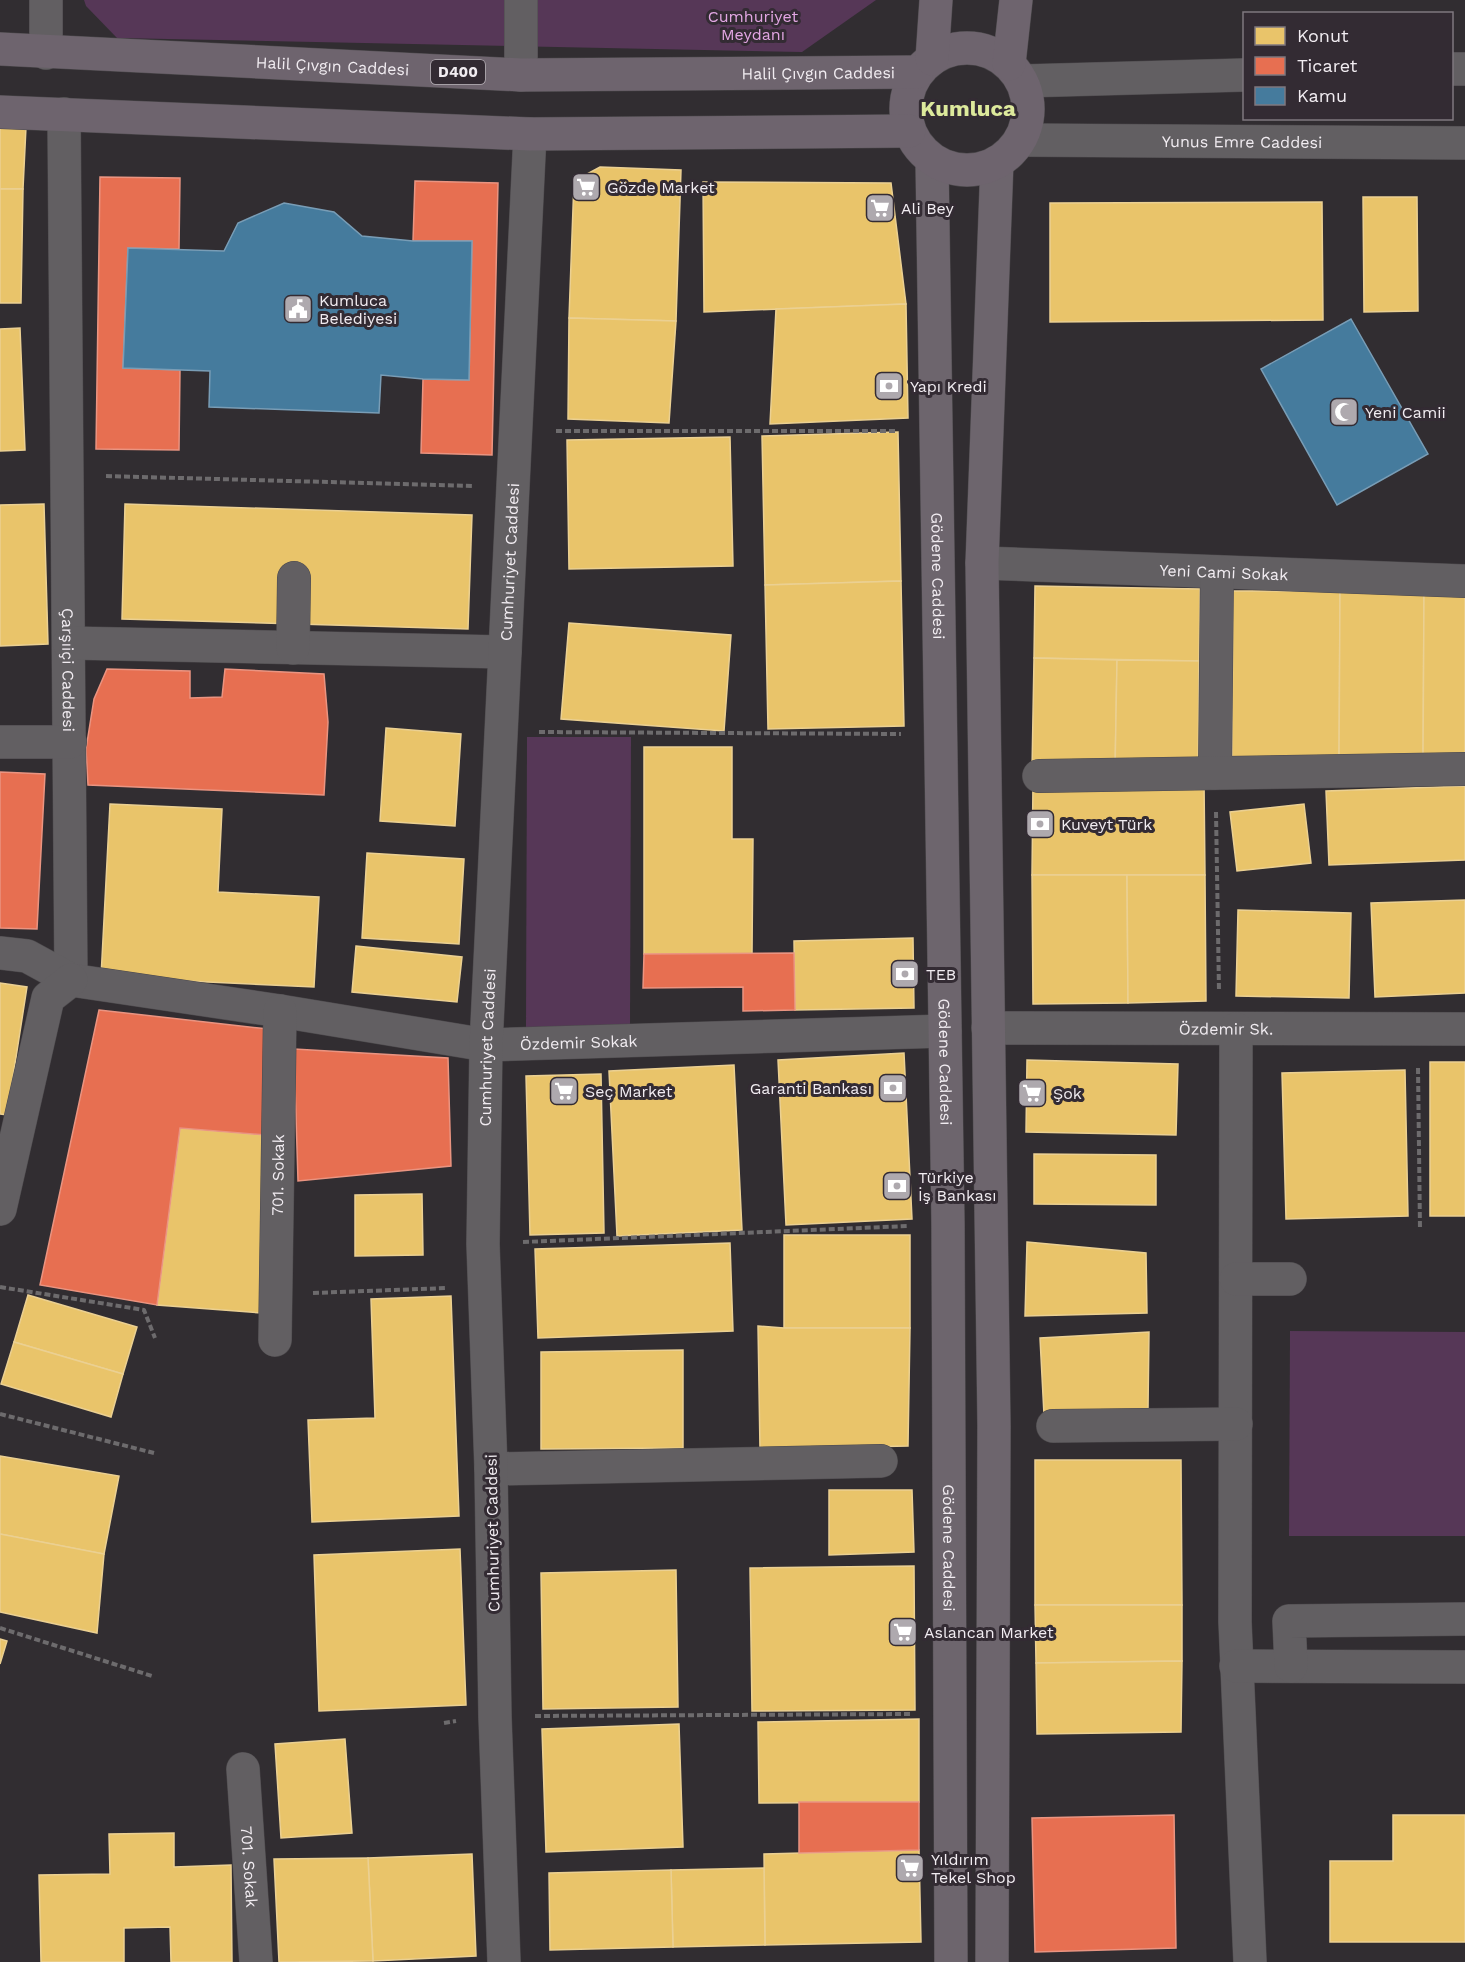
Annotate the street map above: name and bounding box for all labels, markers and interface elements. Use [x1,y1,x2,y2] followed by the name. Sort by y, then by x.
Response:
[708,7,799,44] park label: Cumhuriyet Meydanı
[1243,12,1453,120] legend
[1297,25,1349,46] text: Konut
[255,53,410,79] street label: Halil Çıvgın Caddesi
[1297,55,1358,76] text: Ticaret
[431,60,485,84] road number: D400
[742,63,895,83] street label: Halil Çıvgın Caddesi
[1297,85,1347,106] text: Kamu
[920,96,1016,121] district label: Kumluca
[1162,132,1322,152] street label: Yunus Emre Caddesi
[570,171,602,203] supermarket icon: Gözde Market
[607,178,715,197] place label: Gözde Market
[864,192,896,224] supermarket icon: Ali Bey
[901,199,954,218] place label: Ali Bey
[319,291,397,328] place label: Kumluca Belediyesi
[282,293,314,325] public building icon: Kumluca Belediyesi
[873,370,905,402] bank icon: Yapı Kredi
[910,377,987,396] place label: Yapı Kredi
[1328,396,1360,428] mosque icon: Yeni Camii
[1365,403,1446,422] place label: Yeni Camii
[497,482,523,641] street label: Cumhuriyet Caddesi
[927,512,948,640] street label: Gödene Caddesi
[1159,561,1289,584] street label: Yeni Cami Sokak
[58,608,78,732] street label: Çarşıiçi Caddesi
[1024,808,1056,840] bank icon: Kuveyt Türk
[1061,815,1152,834] place label: Kuveyt Türk
[889,958,921,990] bank icon: TEB
[926,965,956,984] place label: TEB
[476,968,500,1127] street label: Cumhuriyet Caddesi
[935,998,956,1126] street label: Gödene Caddesi
[1179,1019,1273,1039] street label: Özdemir Sk.
[520,1031,638,1054] street label: Özdemir Sokak
[877,1072,909,1104] bank icon: Garanti Bankası
[548,1075,580,1107] supermarket icon: Seç Market
[1016,1077,1048,1109] supermarket icon: Şok
[750,1079,872,1098] place label: Garanti Bankası
[585,1082,673,1101] place label: Seç Market
[1053,1084,1082,1103] place label: Şok
[268,1134,288,1216] street label: 701. Sokak
[918,1168,997,1205] place label: Türkiye İş Bankası
[881,1170,913,1202] bank icon: Türkiye İş Bankası
[482,1454,503,1612] street label: Cumhuriyet Caddesi
[939,1484,959,1612] street label: Gödene Caddesi
[887,1616,919,1648] supermarket icon: Aslancan Market
[924,1623,1054,1642] place label: Aslancan Market
[237,1826,261,1908] street label: 701. Sokak
[931,1850,1016,1887] place label: Yıldırım Tekel Shop
[894,1852,926,1884] supermarket icon: Yıldırım Tekel Shop

